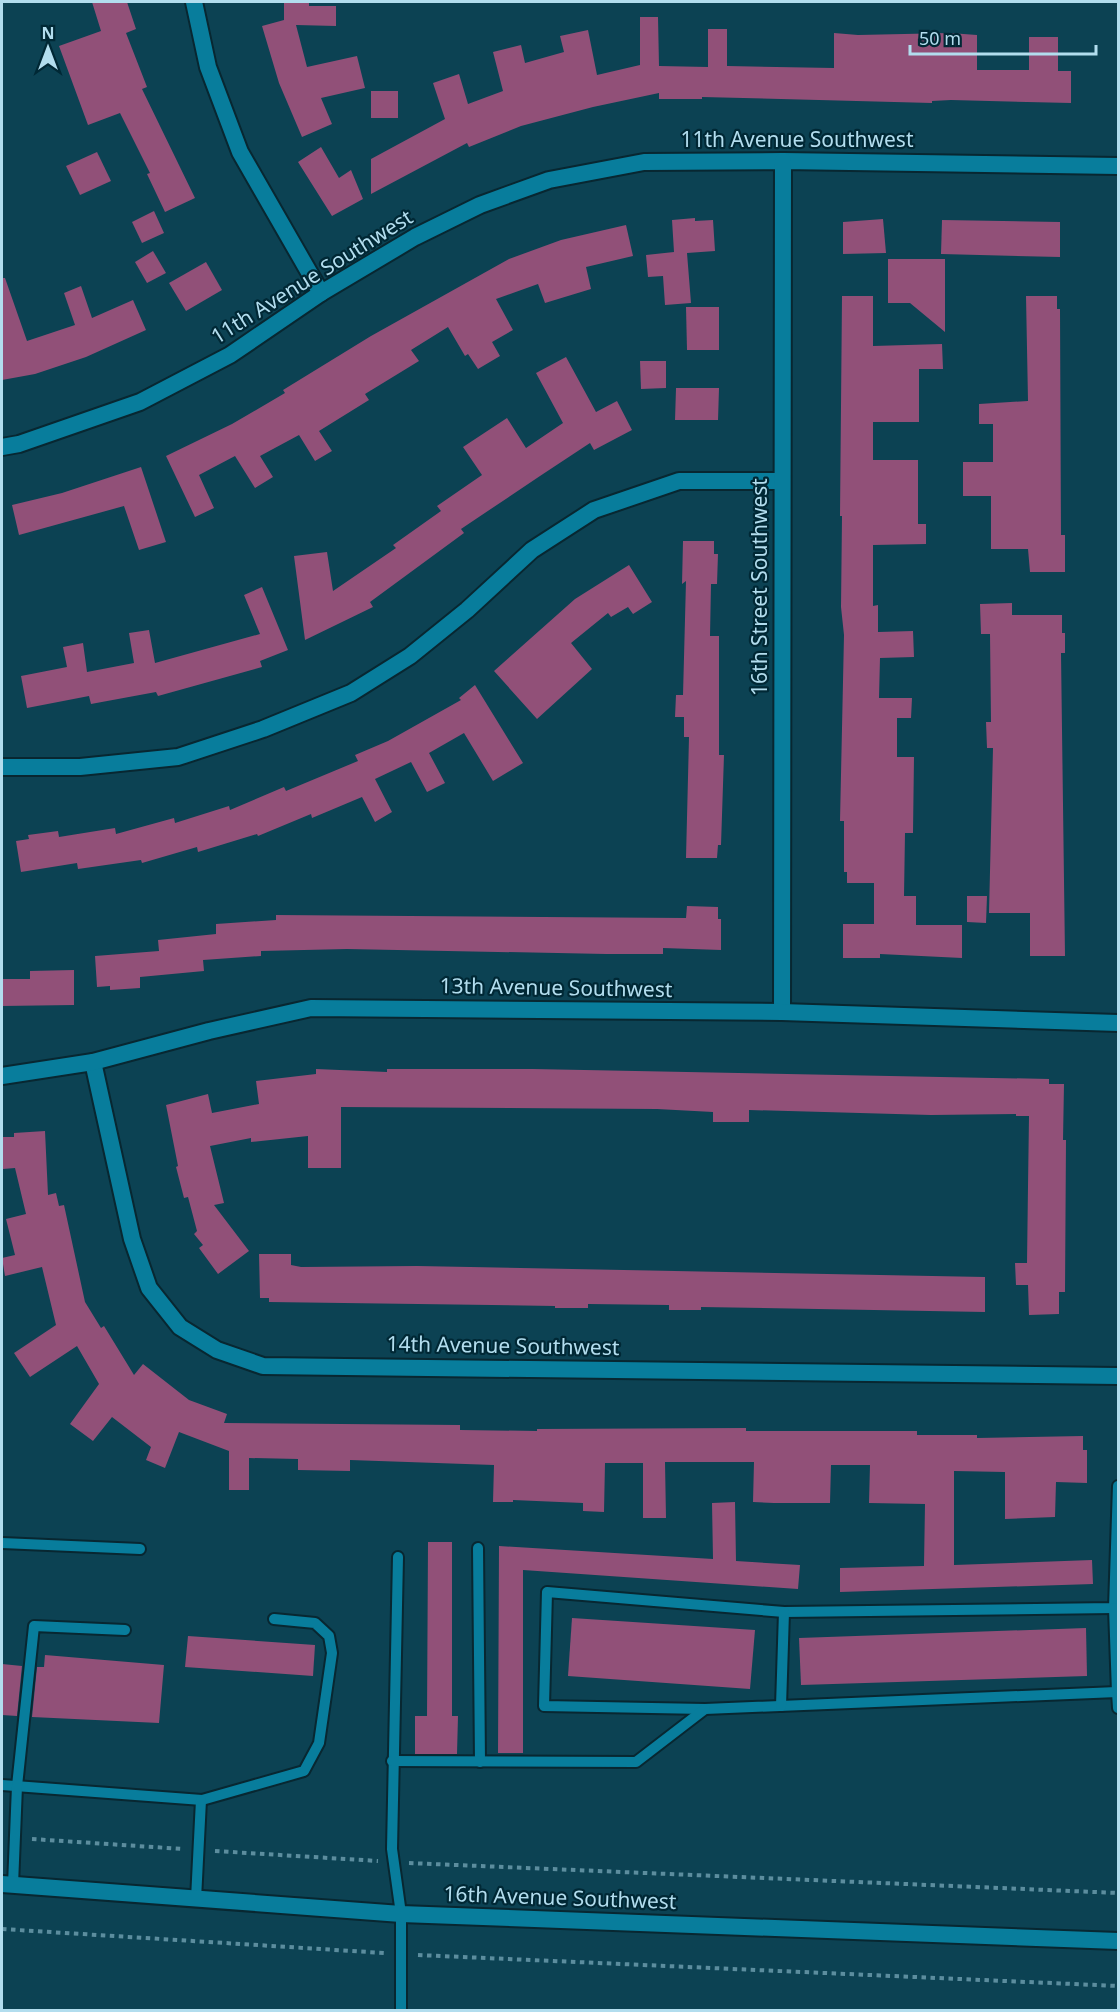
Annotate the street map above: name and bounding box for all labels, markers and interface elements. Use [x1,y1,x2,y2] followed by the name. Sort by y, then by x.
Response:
[18,18,78,78] north arrow
[910,18,1096,56] scale bar
[41,22,55,44] text: N
[919,26,961,50] text: 50 m
[681,125,914,153] street label: 11th Avenue Southwest
[205,202,418,350] street label: 11th Avenue Southwest
[745,478,773,696] street label: 16th Street Southwest
[439,971,673,1003] street label: 13th Avenue Southwest
[386,1329,620,1361] street label: 14th Avenue Southwest
[443,1879,677,1915] street label: 16th Avenue Southwest

